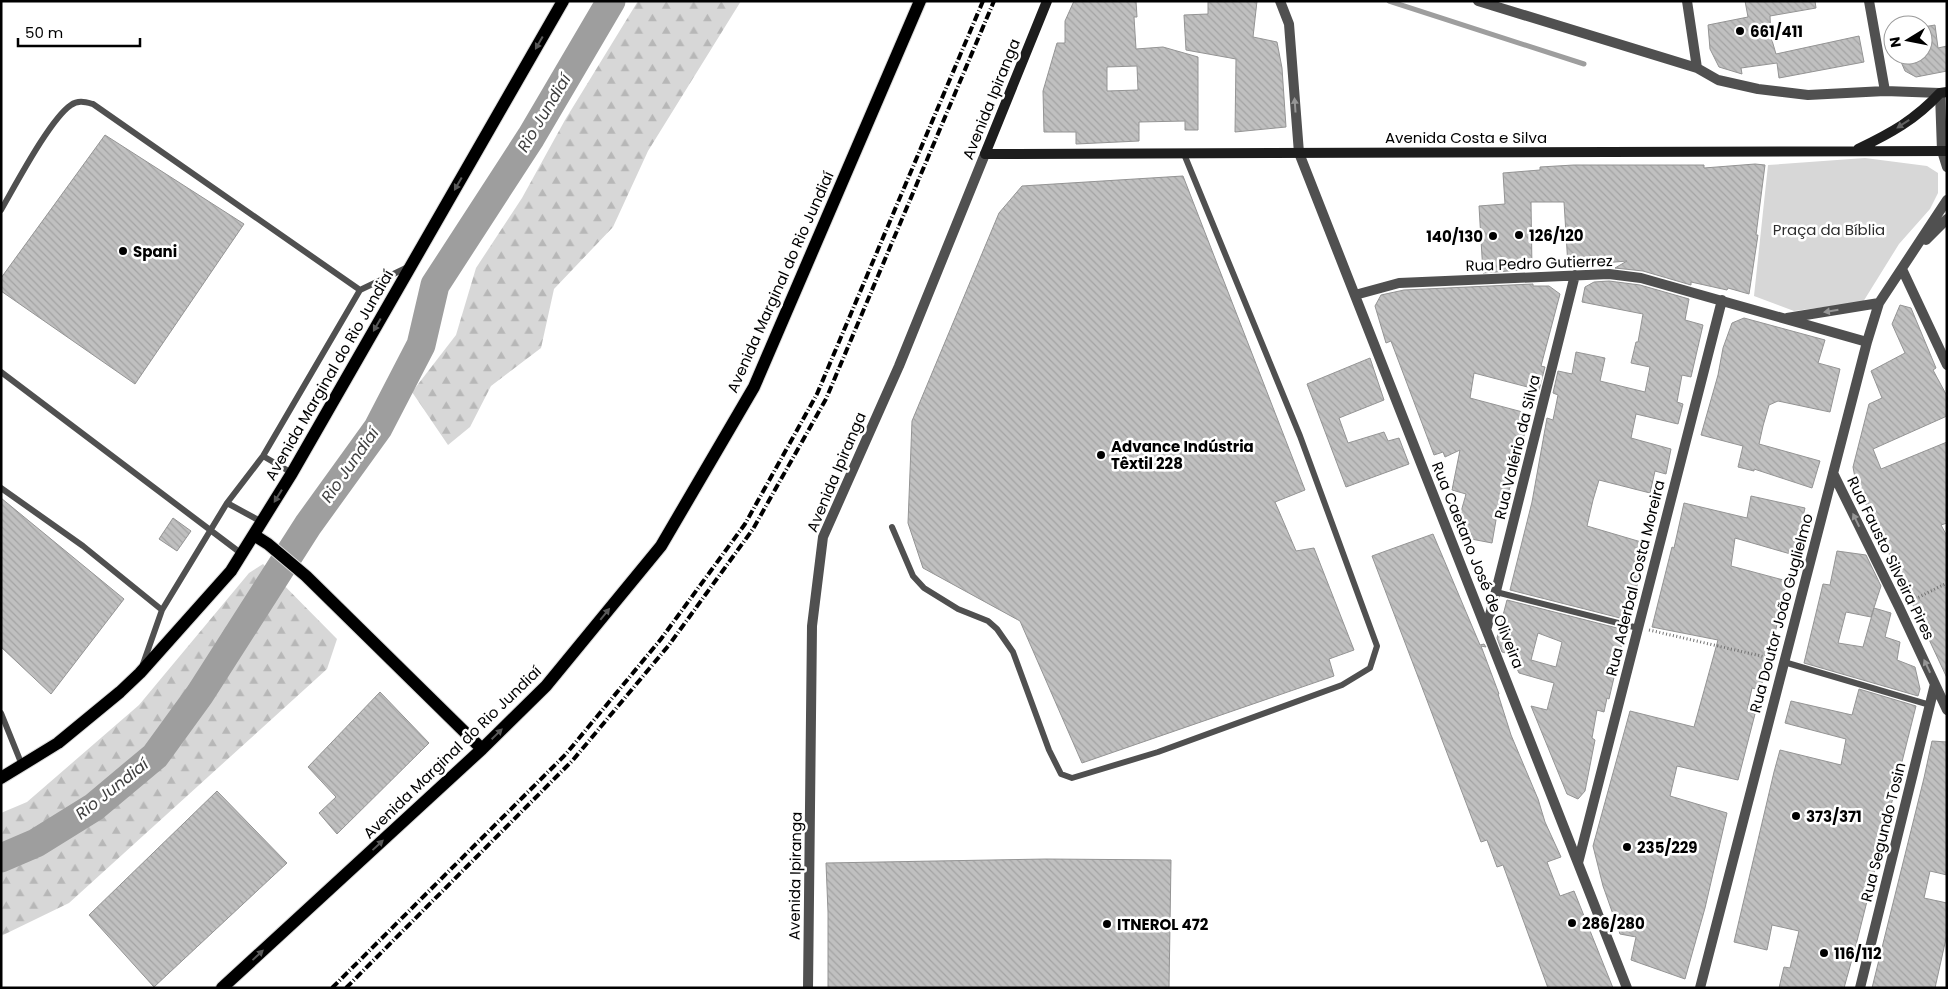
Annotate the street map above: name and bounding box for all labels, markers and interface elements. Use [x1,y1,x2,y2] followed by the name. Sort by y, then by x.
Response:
[18,15,140,47] scale bar
[1883,15,1933,65] north arrow
[1750,21,1803,42] place label: 661/411
[25,22,63,43] text: 50 m
[1734,25,1746,37] marker: 661/411
[957,35,1025,163] street label: Avenida Ipiranga
[1884,35,1906,49] text: N
[534,37,543,50] one-way arrow
[512,69,577,156] water label: Rio Jundiaí
[1291,96,1299,112] one-way arrow
[1896,120,1910,129] one-way arrow
[1385,127,1547,148] street label: Avenida Costa e Silva
[722,168,839,396] street label: Avenida Marginal do Rio Jundiaí
[453,178,462,191] one-way arrow
[1773,219,1885,240] park label: Praça da Bíblia
[1529,225,1584,246] place label: 126/120
[1426,226,1483,247] place label: 140/130
[1513,229,1525,241] marker: 126/120
[1487,230,1499,242] marker: 140/130
[133,241,177,262] place label: Spani
[117,245,129,257] marker: Spani
[1465,250,1613,276] street label: Rua Pedro Gutierrez
[261,266,397,484] street label: Avenida Marginal do Rio Jundiaí
[1823,307,1839,315] one-way arrow
[372,319,381,332] one-way arrow
[1489,373,1545,521] street label: Rua Valério da Silva
[801,409,871,535] street label: Avenida Ipiranga
[317,424,383,506] water label: Rio Jundiaí
[1111,436,1254,474] place label: Advance Indústria Têxtil 228
[1095,449,1107,461] marker: Advance Indústria Têxtil 228
[1427,459,1529,671] street label: Rua Caetano José de Oliveira
[1842,473,1940,643] street label: Rua Fausto Silveira Pires
[1600,478,1670,678] street label: Rua Aderbal Costa Moreira
[273,489,282,503] one-way arrow
[1744,511,1818,715] street label: Rua Doutor João Guglielmo
[1852,513,1860,527] one-way arrow
[600,608,611,621] one-way arrow
[1922,659,1930,673] one-way arrow
[358,661,546,843] street label: Avenida Marginal do Rio Jundiaí
[491,728,503,740] one-way arrow
[71,752,154,825] water label: Rio Jundiaí
[1856,760,1910,904] street label: Rua Segundo Tosin
[1806,806,1862,827] place label: 373/371
[1790,810,1802,822] marker: 373/371
[783,812,807,940] street label: Avenida Ipiranga
[1637,837,1698,858] place label: 235/229
[371,839,383,851] one-way arrow
[1621,841,1633,853] marker: 235/229
[1582,913,1645,934] place label: 286/280
[1117,914,1209,935] place label: ITNEROL 472
[1566,917,1578,929] marker: 286/280
[1101,918,1113,930] marker: ITNEROL 472
[1834,943,1882,964] place label: 116/112
[1818,947,1830,959] marker: 116/112
[252,949,264,961] one-way arrow

